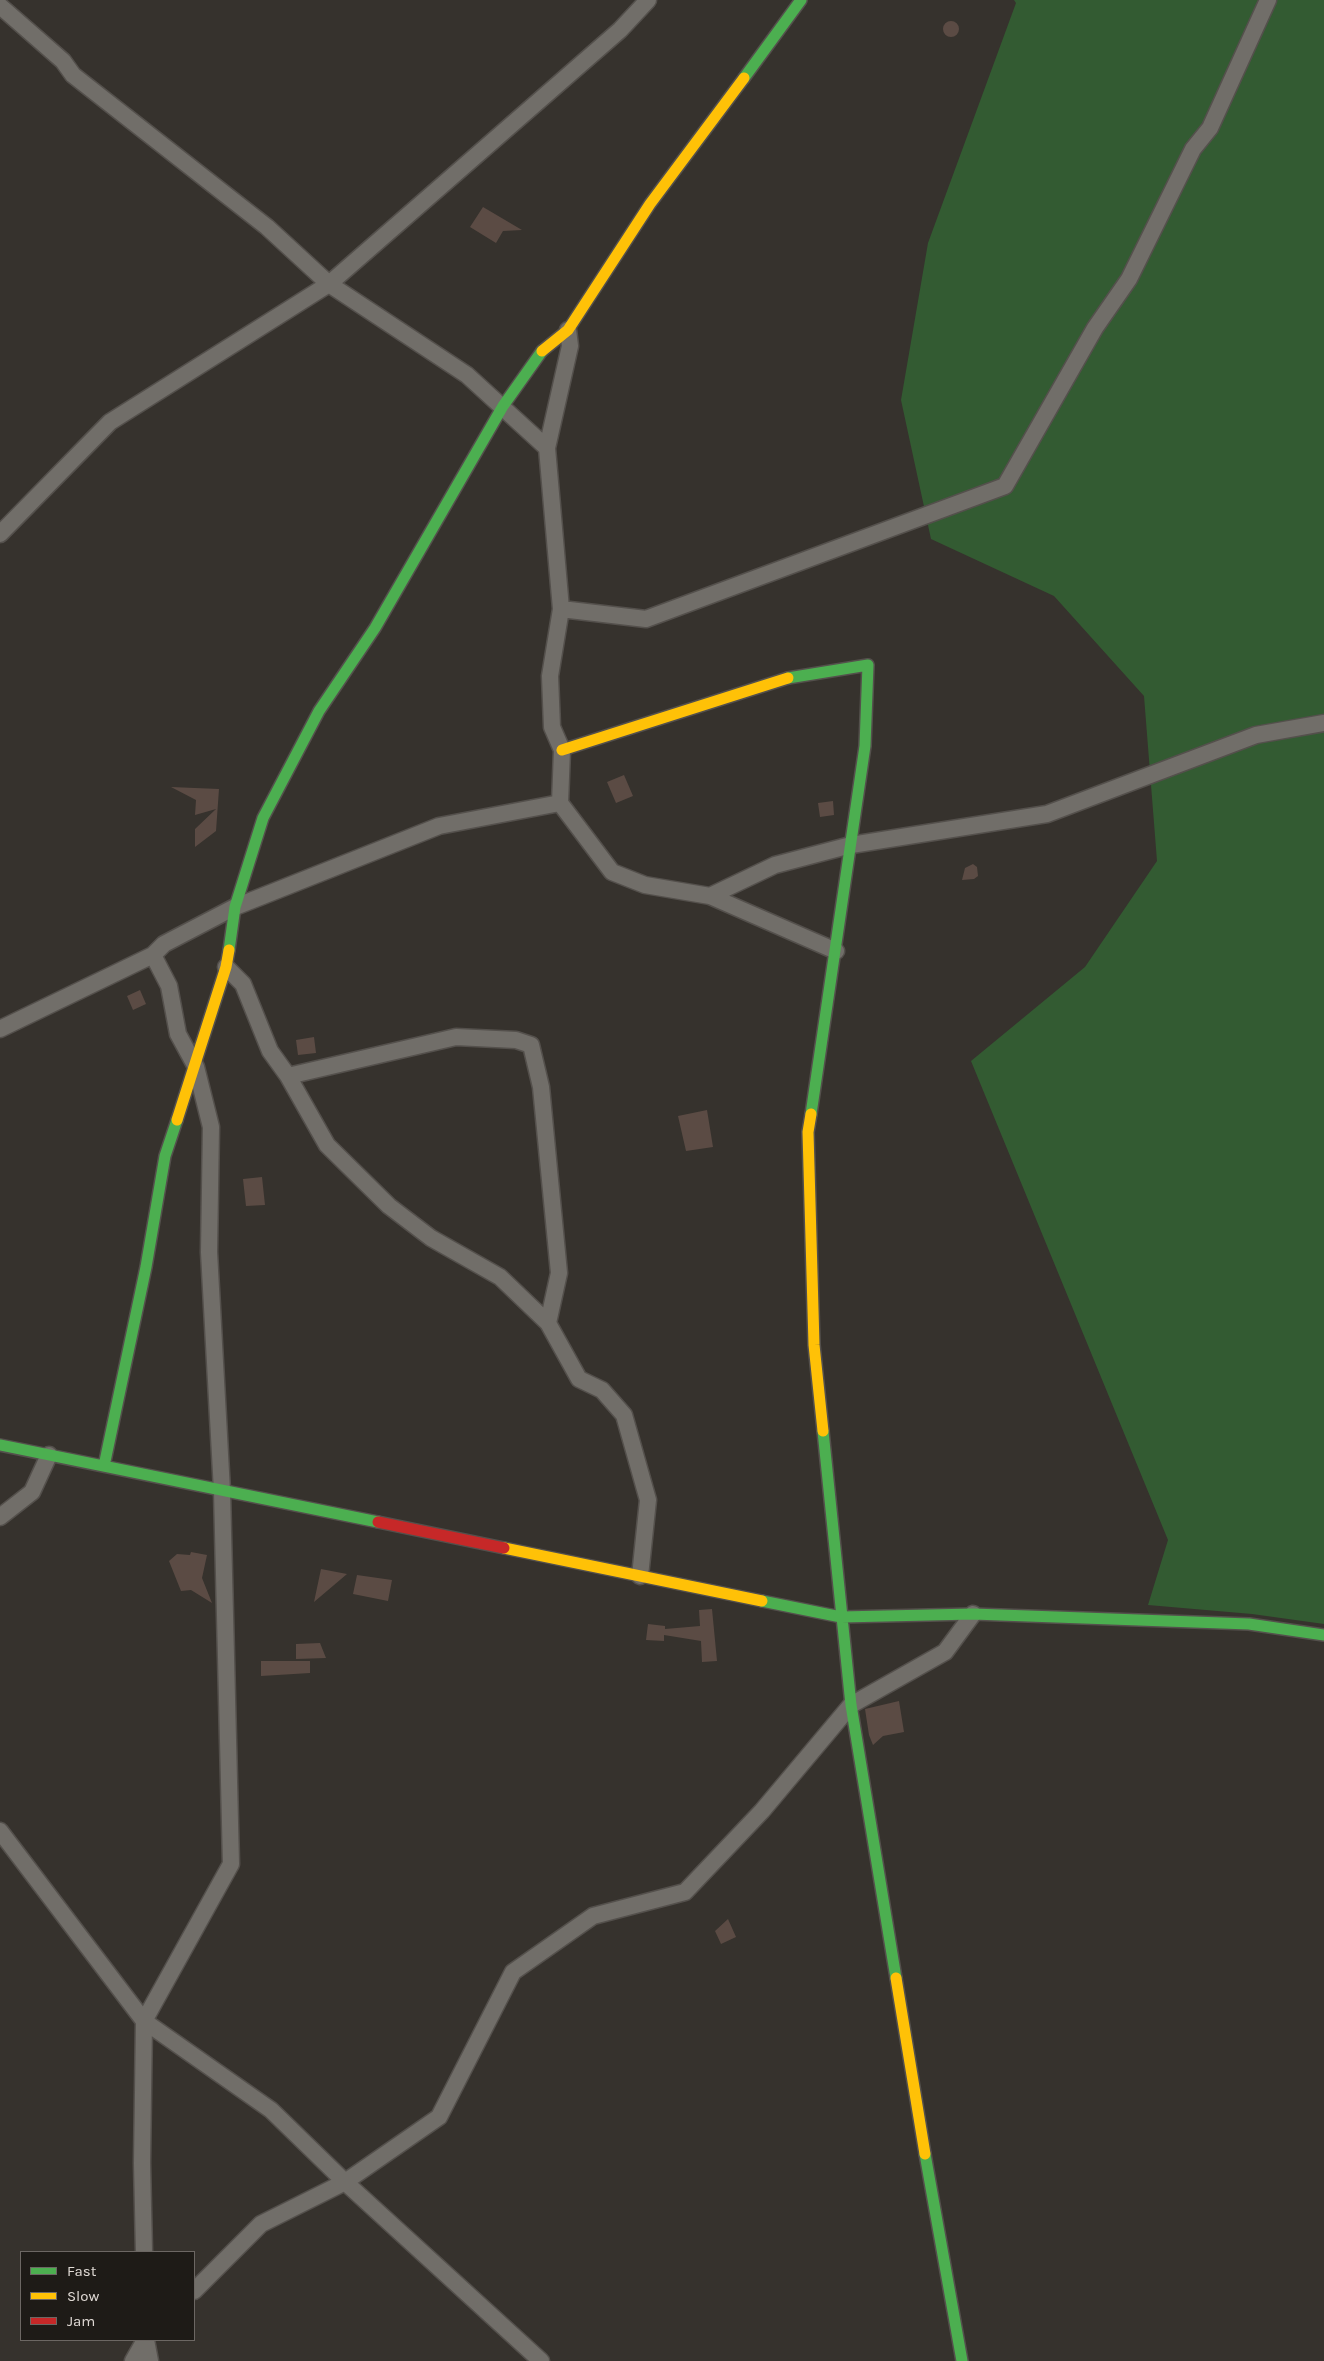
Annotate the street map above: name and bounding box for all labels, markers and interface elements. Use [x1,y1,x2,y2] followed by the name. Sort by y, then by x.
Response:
[20,2251,195,2341] legend
[67,2262,96,2280] text: Fast
[67,2287,99,2305] text: Slow
[67,2312,95,2330] text: Jam

